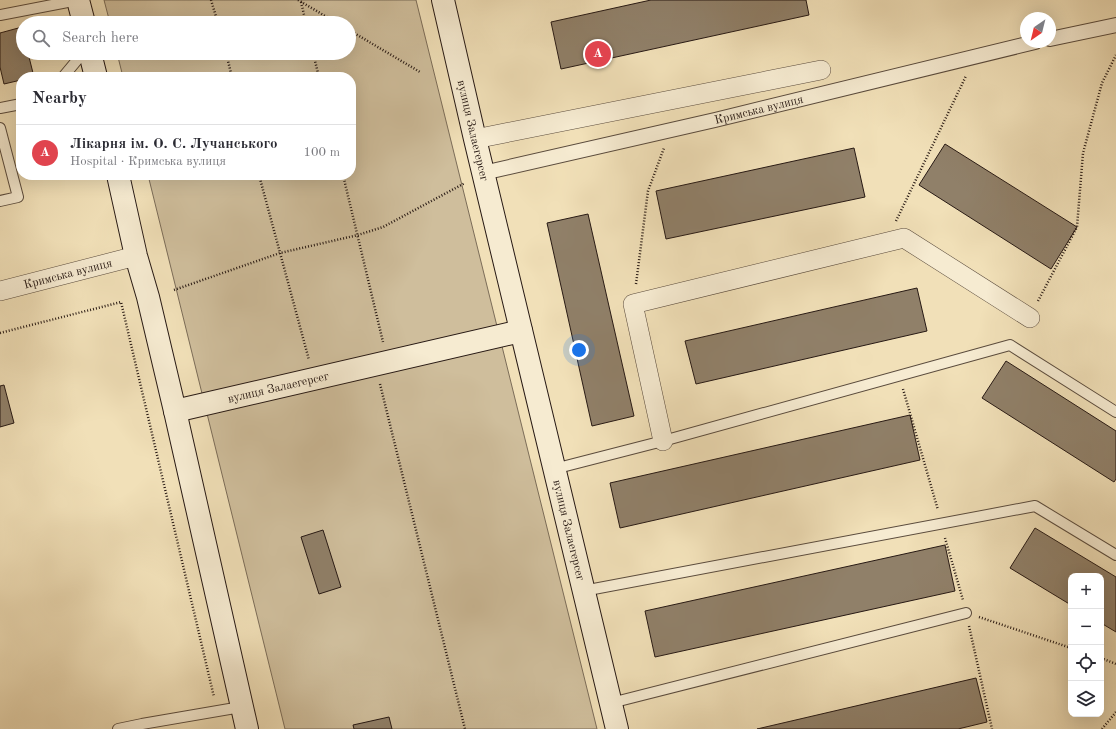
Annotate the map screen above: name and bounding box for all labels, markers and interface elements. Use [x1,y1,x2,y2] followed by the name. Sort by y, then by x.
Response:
[1020,12,1056,48] north arrow
[16,16,356,60] search box
[30,27,52,49] icon: search
[62,31,139,46] text: Search here
[585,39,611,69] pin: A
[455,79,490,183] street label: вулиця Залаегерсег
[32,90,87,107] text: Nearby
[713,94,804,127] street label: Кримська вулиця
[70,137,278,152] text: Лікарня ім. О. С. Лучанського
[40,146,50,159] text: A
[303,146,340,159] text: 100 m
[70,155,226,168] text: Hospital · Кримська вулиця
[23,257,113,292] street label: Кримська вулиця
[569,340,589,360] your location
[227,371,330,406] street label: вулиця Залаегерсег
[550,479,586,582] street label: вулиця Залаегерсег
[1068,573,1104,717] map controls
[1068,573,1104,609] button: +
[1068,609,1104,645] button: −
[1068,645,1104,681] button: locate
[1068,681,1104,717] button: layers

